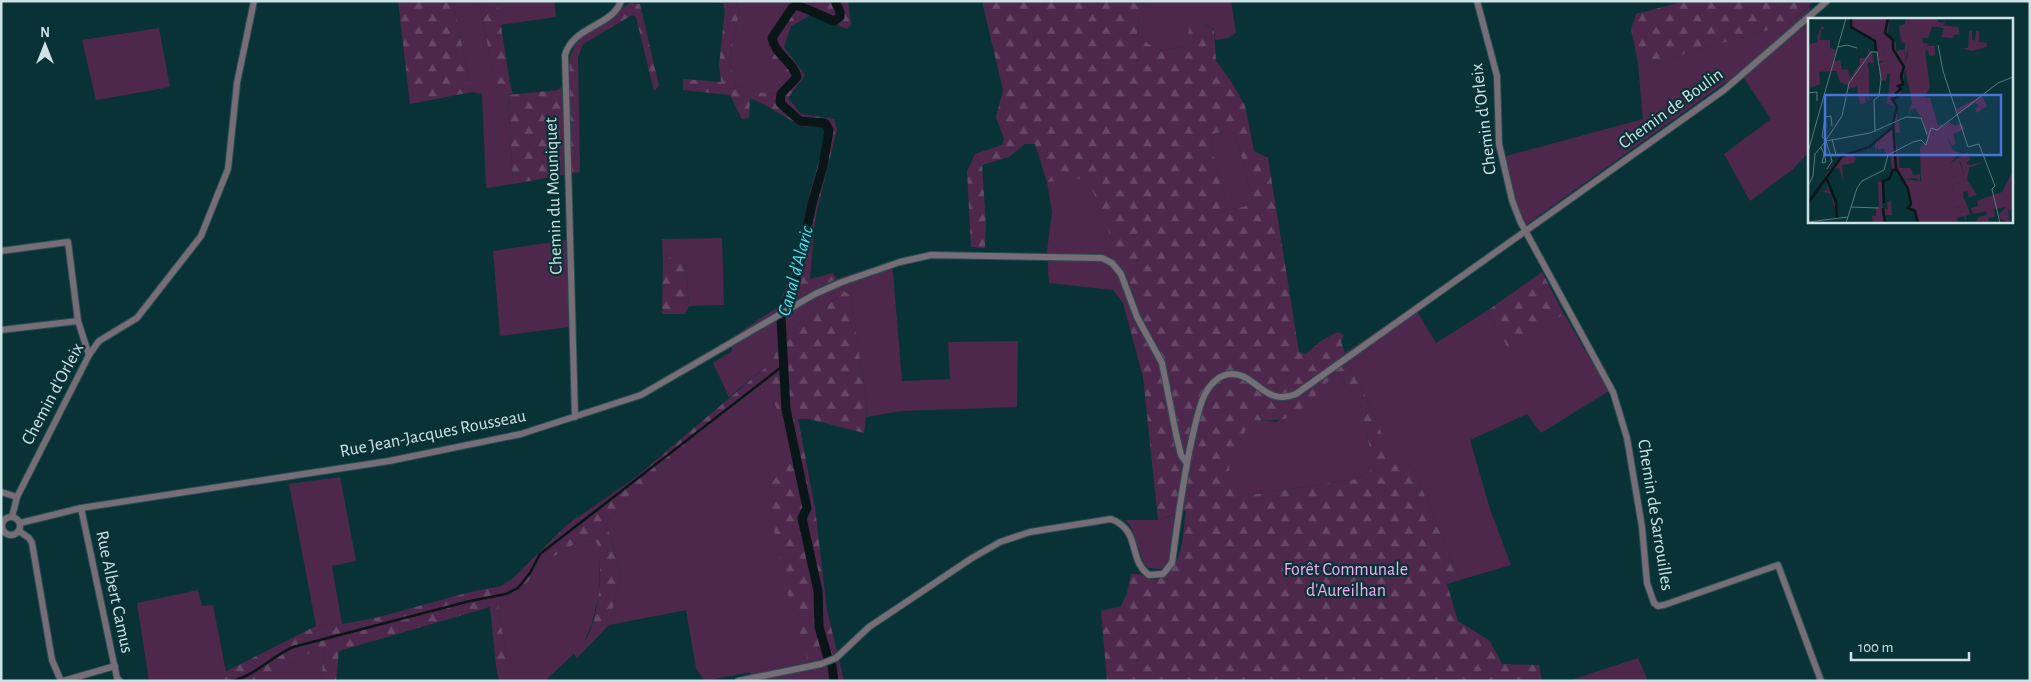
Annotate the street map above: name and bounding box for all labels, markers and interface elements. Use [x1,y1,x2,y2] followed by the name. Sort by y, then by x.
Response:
[1808,18,2014,222] inset map
[20,20,70,70] north arrow
[40,26,50,40] text: N
[1468,62,1500,176] street label: Chemin d'Orleix
[1615,65,1727,153] street label: Chemin de Boulin
[542,117,566,275] street label: Chemin du Mouniquet
[775,223,817,318] water label: Canal d'Alaric
[19,340,87,448] street label: Chemin d'Orleix
[338,407,528,461] street label: Rue Jean-Jacques Rousseau
[1634,438,1676,592] street label: Chemin de Sarrouilles
[92,529,136,655] street label: Rue Albert Camus
[1284,561,1408,600] park label: Forêt Communale d'Aureilhan
[1851,630,1968,662] scale bar
[1858,640,1893,655] text: 100 m

